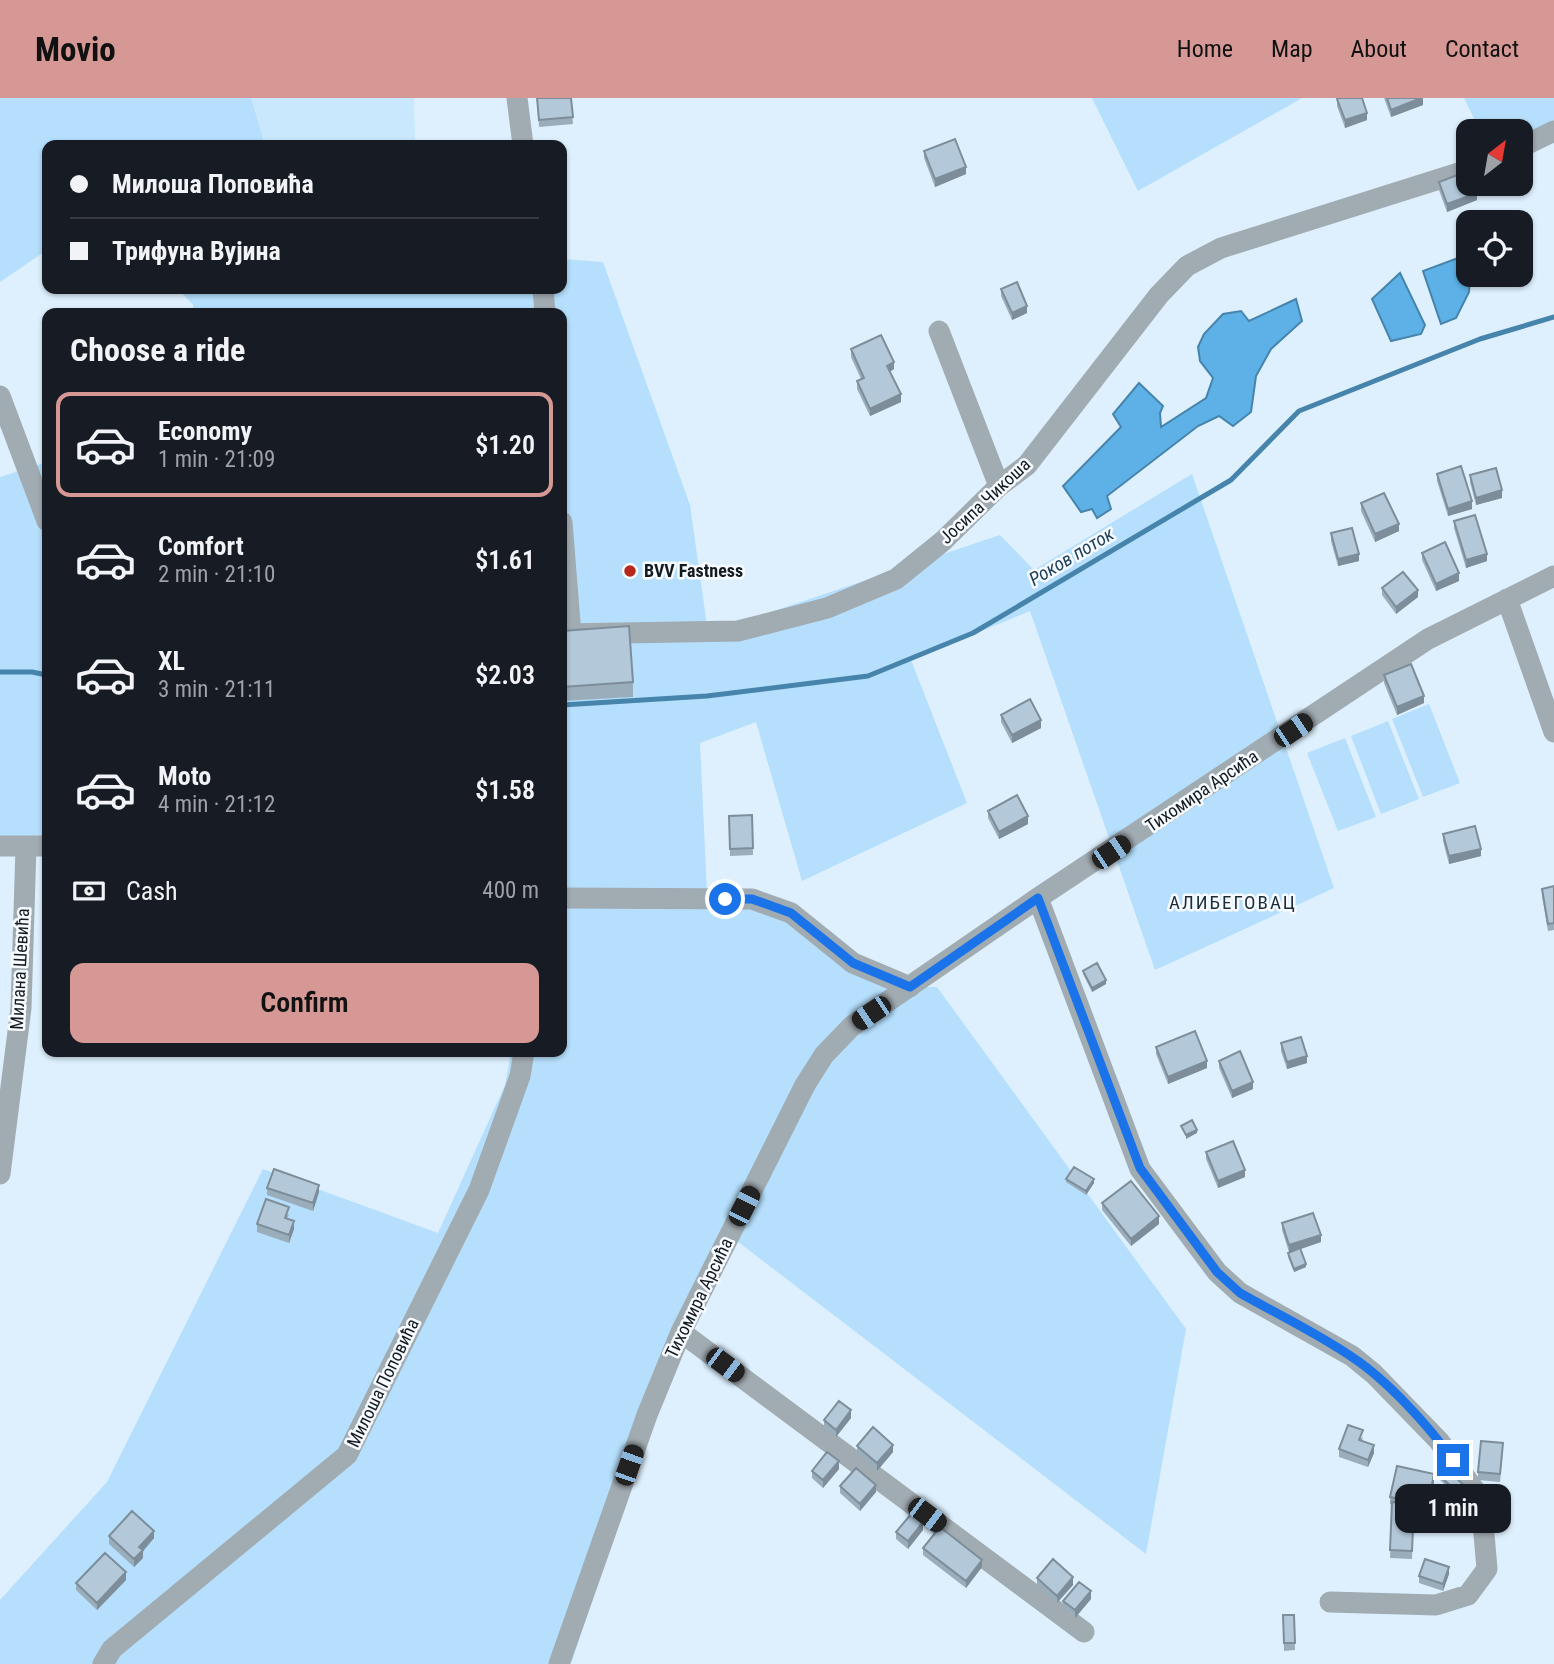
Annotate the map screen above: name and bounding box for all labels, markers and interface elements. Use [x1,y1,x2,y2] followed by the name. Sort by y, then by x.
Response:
[35,30,116,69] text: Movio
[1177,35,1233,63] text: Home
[1271,35,1313,63] text: Map
[1351,35,1407,63] text: About
[1445,35,1519,63] text: Contact
[1456,119,1533,196] north arrow
[1456,119,1533,287] map controls
[112,169,314,199] text: Милоша Поповића
[1456,210,1533,287] button: locate
[112,236,281,266] text: Трифуна Вујина
[70,331,245,369] text: Choose a ride
[74,413,137,476] icon: car
[158,416,252,446] text: Economy
[475,430,535,460] text: $1.20
[158,446,275,473] text: 1 min · 21:09
[935,453,1034,548] street label: Јосипа Чикоша
[1025,522,1119,591] water label: Роков поток
[74,528,137,591] icon: car
[158,531,244,561] text: Comfort
[475,545,535,575] text: $1.61
[644,560,743,581] place label: BVV Fastness
[158,561,275,588] text: 2 min · 21:10
[622,563,638,579] marker: BVV Fastness
[74,643,137,706] icon: car
[158,646,185,676] text: XL
[475,660,535,690] text: $2.03
[158,676,275,703] text: 3 min · 21:11
[1270,710,1317,750] car
[1142,745,1262,836] street label: Тихомира Арсића
[74,758,137,821] icon: car
[158,761,211,791] text: Moto
[475,775,535,805] text: $1.58
[158,791,275,818] text: 4 min · 21:12
[1088,832,1135,872] car
[70,872,108,910] icon: cash
[126,876,178,906] text: Cash
[482,877,539,904] text: 400 m
[709,883,741,915] route start
[1169,891,1297,914] district label: АЛИБЕГОВАЦ
[6,908,33,1030] street label: Милана Шевића
[70,963,539,1043] button: Confirm
[848,993,895,1033] car
[726,1183,763,1229] car
[660,1234,737,1361] street label: Тихомира Арсића
[342,1315,423,1451] street label: Милоша Поповића
[702,1344,749,1386] car
[613,1442,646,1488] car
[1437,1444,1469,1476] route end
[1395,1484,1511,1534] callout: 1 min
[904,1494,951,1536] car
[1428,1495,1478,1522] text: 1 min

